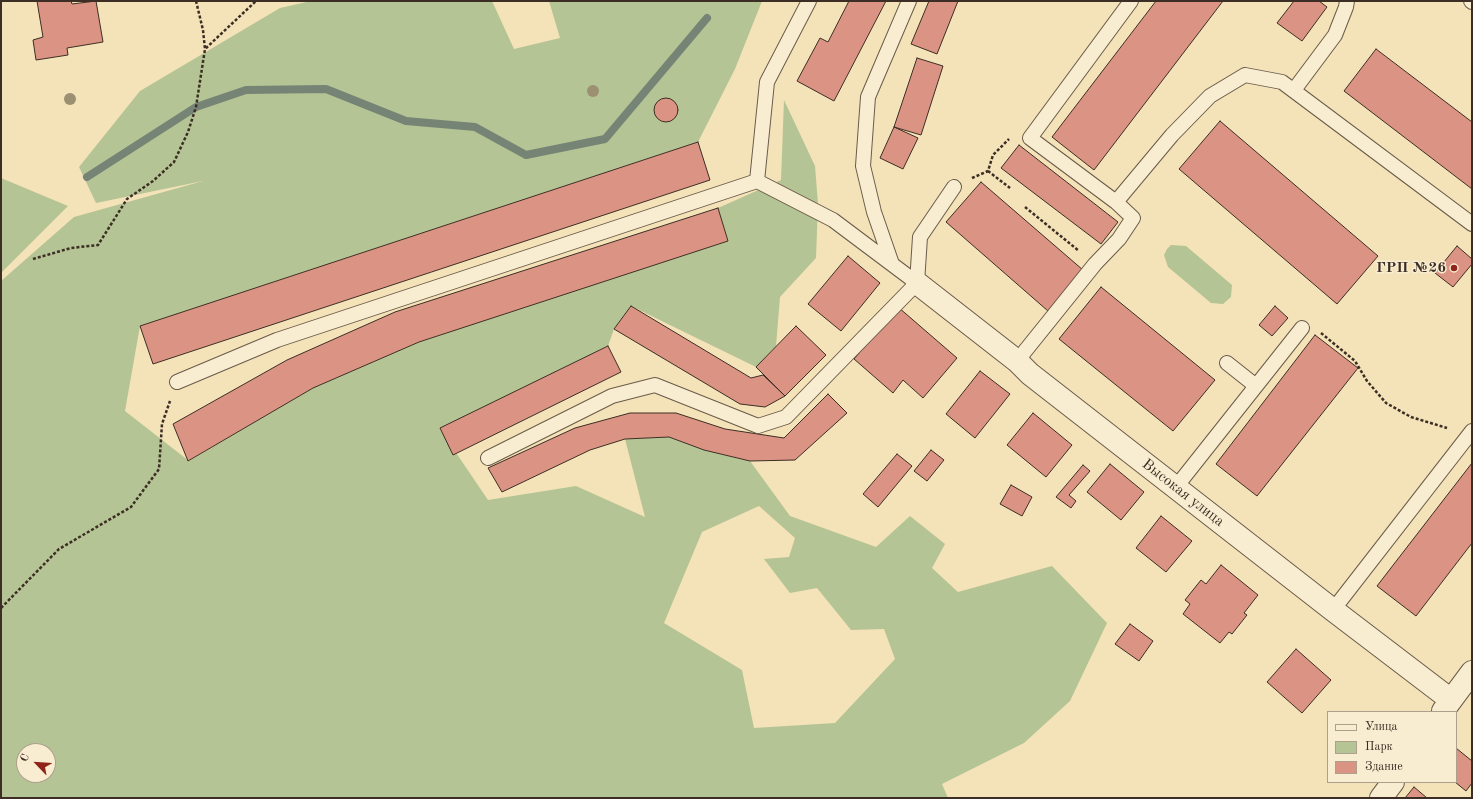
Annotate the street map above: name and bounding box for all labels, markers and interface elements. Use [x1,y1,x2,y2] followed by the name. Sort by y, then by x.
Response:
[1376,259,1446,277] place label: ГРП №26
[1449,263,1459,273] marker: ГРП №26
[1138,455,1228,531] street label: Высокая улица
[1327,711,1457,783] legend
[1365,721,1398,733] text: Улица
[1365,741,1393,753] text: Парк
[16,743,56,783] north arrow
[19,753,32,764] text: С
[1365,761,1403,773] text: Здание

